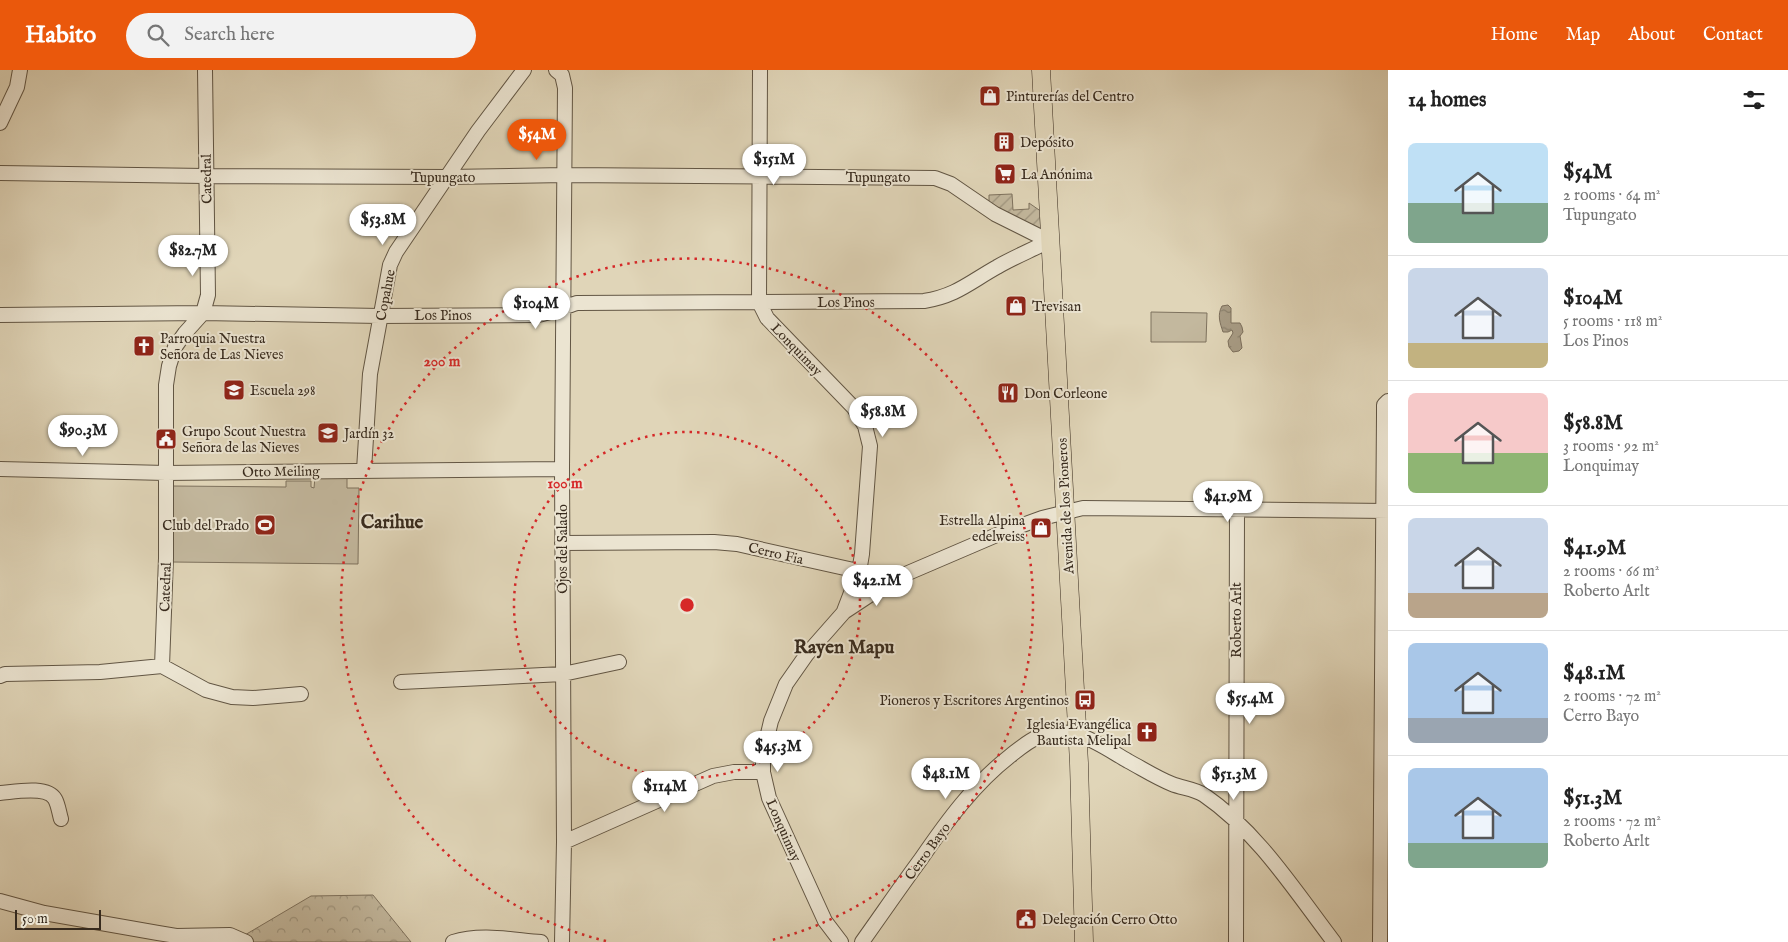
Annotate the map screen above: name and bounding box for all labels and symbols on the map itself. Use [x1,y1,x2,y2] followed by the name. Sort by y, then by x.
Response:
[978,84,1002,108] shop icon: Pinturerías del Centro
[1006,88,1134,106] place label: Pinturerías del Centro
[507,118,567,161] pin: $54M
[992,130,1016,154] building icon: Depósito
[1020,134,1074,152] place label: Depósito
[739,144,809,186] pin: $151M
[198,154,216,204] street label: Catedral
[993,162,1017,186] supermarket icon: La Anónima
[1021,166,1093,184] place label: La Anónima
[411,169,476,187] street label: Tupungato
[846,169,911,187] street label: Tupungato
[342,204,424,246] pin: $53.8M
[152,234,234,277] pin: $82.7M
[372,267,400,323] street label: Copahue
[501,288,571,330] pin: $104M
[817,294,875,312] street label: Los Pinos
[1004,294,1028,318] shop icon: Trevisan
[1032,298,1082,316] place label: Trevisan
[414,307,472,325] street label: Los Pinos
[767,319,826,380] street label: Lonquimay
[160,330,283,364] place label: Parroquia Nuestra Señora de Las Nieves
[132,334,156,358] church icon: Parroquia Nuestra Señora de Las Nieves
[424,352,461,371] text: 200 m
[222,378,246,402] school or university icon: Escuela 298
[996,381,1020,405] restaurant icon: Don Corleone
[250,382,315,400] place label: Escuela 298
[1024,385,1108,403] place label: Don Corleone
[842,396,924,438] pin: $58.8M
[42,414,124,457] pin: $90.3M
[316,421,340,445] school or university icon: Jardín 32
[182,423,307,457] place label: Grupo Scout Nuestra Señora de las Nieves
[342,425,394,443] place label: Jardín 32
[154,427,178,451] public building icon: Grupo Scout Nuestra Señora de las Nieves
[1053,437,1079,576] street label: Avenida de los Pioneros
[242,462,320,482] street label: Otto Meiling
[547,474,583,493] text: 100 m
[1187,480,1269,523] pin: $41.9M
[554,504,572,594] street label: Ojos del Salado
[361,511,423,535] district label: Carihue
[939,512,1026,546] place label: Estrella Alpina edelweiss
[253,513,277,537] sports icon: Club del Prado
[1029,516,1053,540] shop icon: Estrella Alpina edelweiss
[162,517,249,535] place label: Club del Prado
[746,539,806,569] street label: Cerro Fia
[156,562,176,612] street label: Catedral
[836,564,918,607] pin: $42.1M
[1228,582,1246,658] street label: Roberto Arlt
[678,596,696,614] centre of rings
[794,636,894,660] district label: Rayen Mapu
[1209,682,1291,725] pin: $55.4M
[1073,688,1097,712] bus stop icon: Pioneros y Escritores Argentinos
[879,692,1069,710] place label: Pioneros y Escritores Argentinos
[1027,716,1132,750] place label: Iglesia Evangélica Bautista Melipal
[1135,720,1159,744] church icon: Iglesia Evangélica Bautista Melipal
[737,730,819,773] pin: $45.3M
[905,758,987,800] pin: $48.1M
[1193,758,1275,801] pin: $51.3M
[630,770,700,813] pin: $114M
[761,796,805,865] street label: Lonquimay
[901,819,955,884] street label: Cerro Bayo
[15,907,101,930] scale bar
[1014,907,1038,931] public building icon: Delegación Cerro Otto
[1042,911,1178,929] place label: Delegación Cerro Otto

